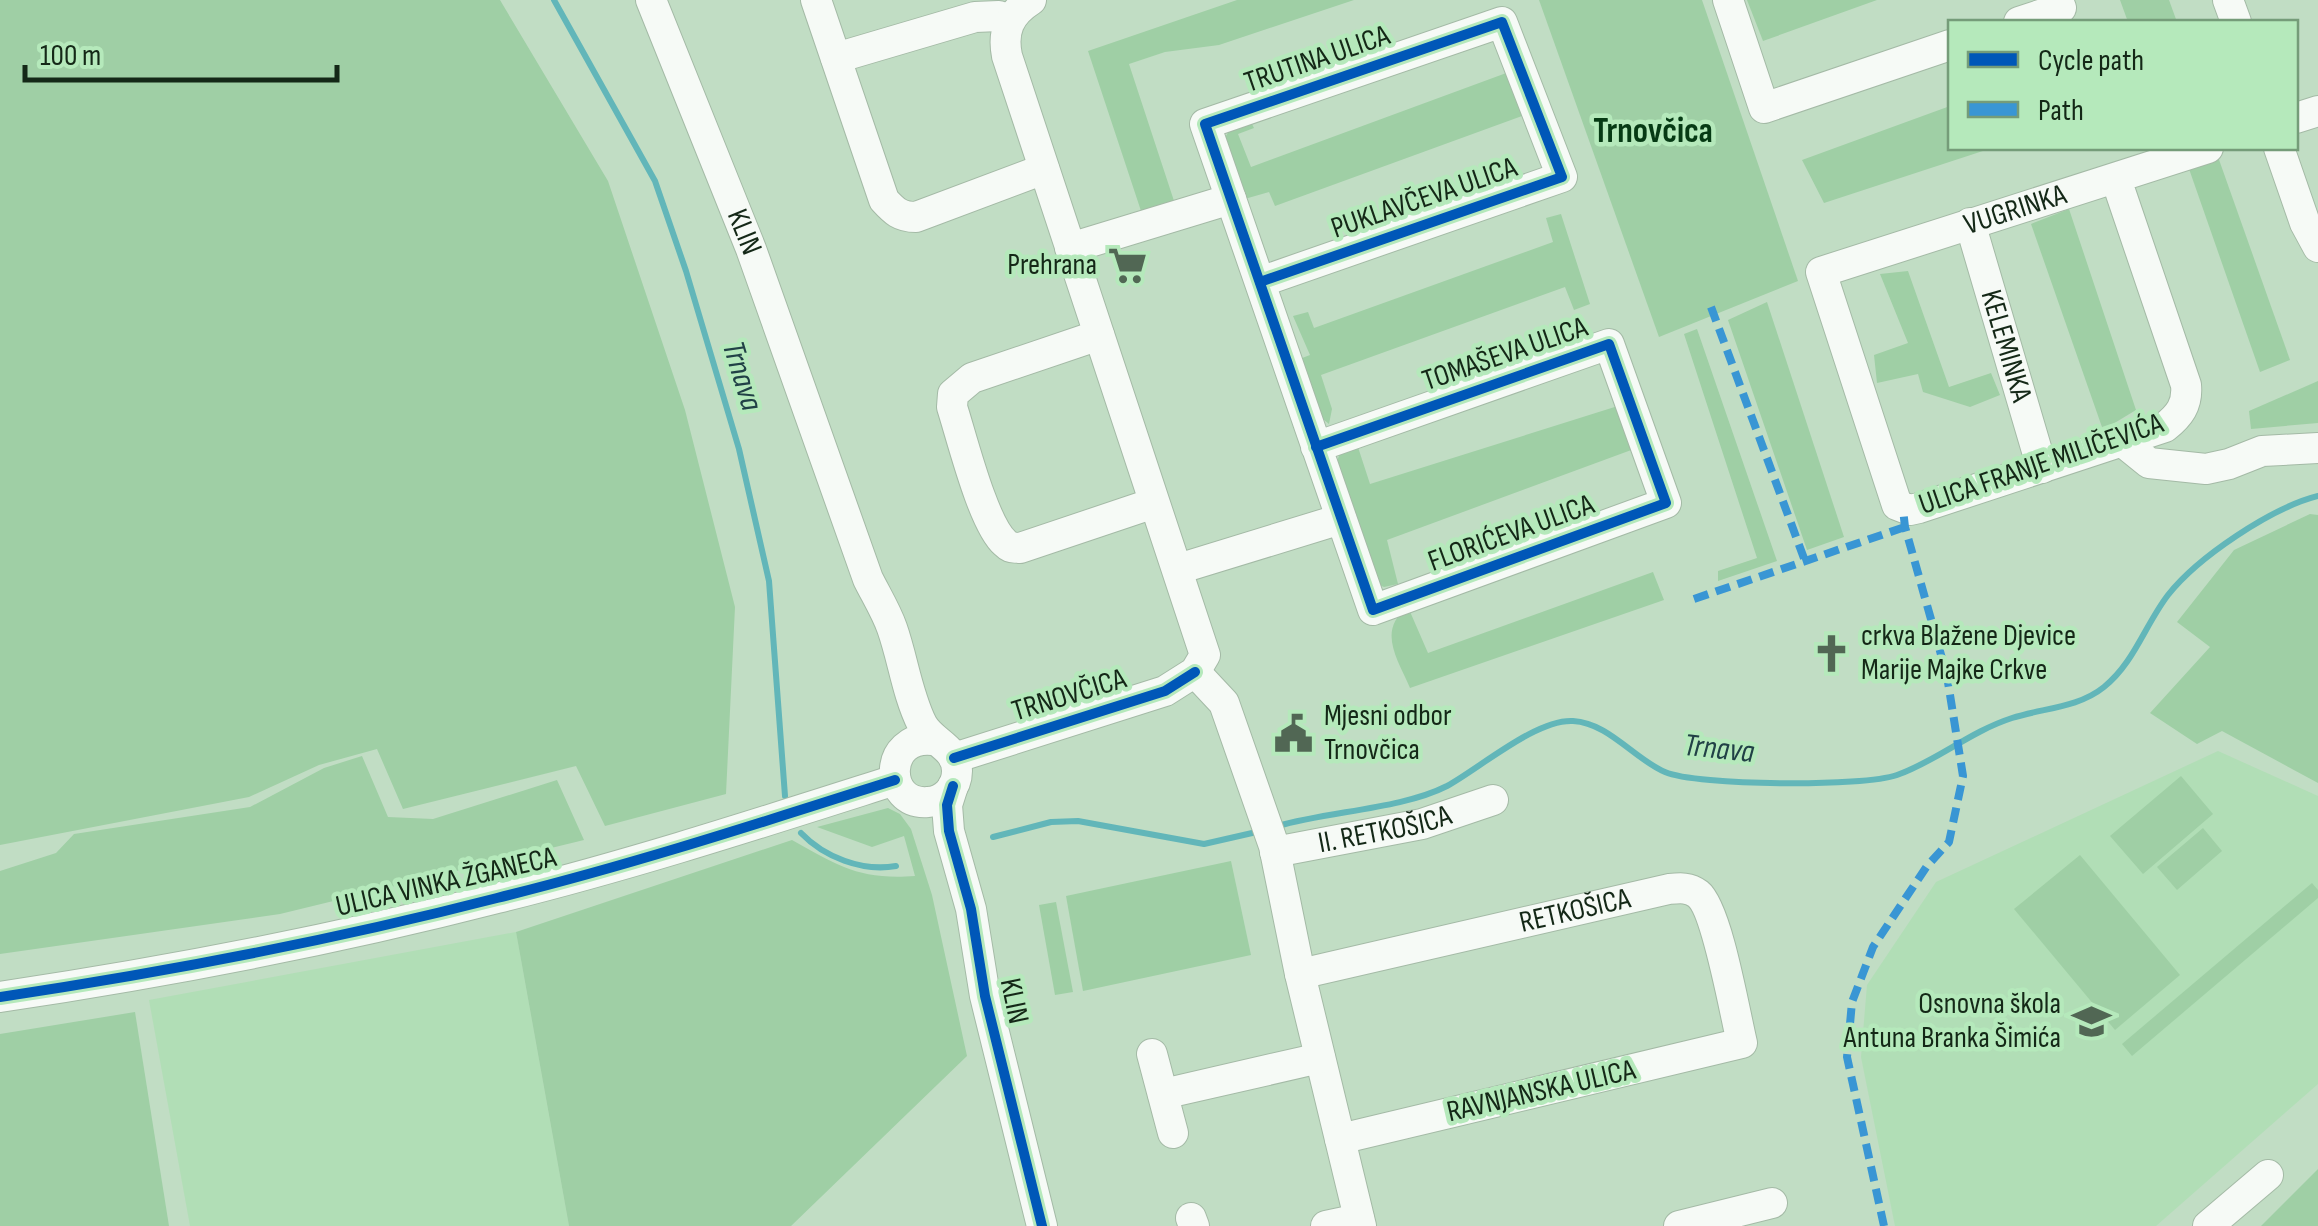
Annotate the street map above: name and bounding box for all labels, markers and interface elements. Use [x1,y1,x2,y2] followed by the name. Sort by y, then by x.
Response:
[1240,17,1395,101] street label: TRUTINA ULICA
[25,20,338,82] scale bar
[1948,20,2298,150] legend
[40,38,101,74] text: 100 m
[2038,43,2144,79] text: Cycle path
[2038,93,2084,129] text: Path
[1593,110,1713,153] district label: Trnovčica
[1326,149,1522,247] street label: PUKLAVČEVA ULICA
[1959,177,2071,243] street label: VUGRINKA
[719,204,769,260] street label: KLIN
[1106,244,1148,286] supermarket icon: Prehrana
[1007,247,1097,283] place label: Prehrana
[1973,286,2040,406] street label: KELEMINKA
[1418,309,1592,399] street label: TOMAŠEVA ULICA
[713,337,771,415] water label: Trnava
[1914,405,2168,523] street label: ULICA FRANJE MILIČEVIĆA
[1423,486,1599,580] street label: FLORIĆEVA ULICA
[1861,618,2076,688] place label: crkva Blažene Djevice Marije Majke Crkve
[1810,632,1852,674] church icon: crkva Blažene Djevice Marije Majke Crkve
[1008,661,1130,729] street label: TRNOVČICA
[1324,698,1452,768] place label: Mjesni odbor Trnovčica
[1273,712,1315,754] public building icon: Mjesni odbor Trnovčica
[1682,726,1756,772] water label: Trnava
[1315,797,1456,861] street label: II. RETKOŠICA
[332,839,560,925] street label: ULICA VINKA ŽGANECA
[1516,880,1634,941] street label: RETKOŠICA
[992,975,1036,1027] street label: KLIN
[1843,986,2061,1056] place label: Osnovna škola Antuna Branka Šimića
[2070,1000,2112,1042] school or university icon: Osnovna škola Antuna Branka Šimića
[1443,1052,1639,1130] street label: RAVNJANSKA ULICA

